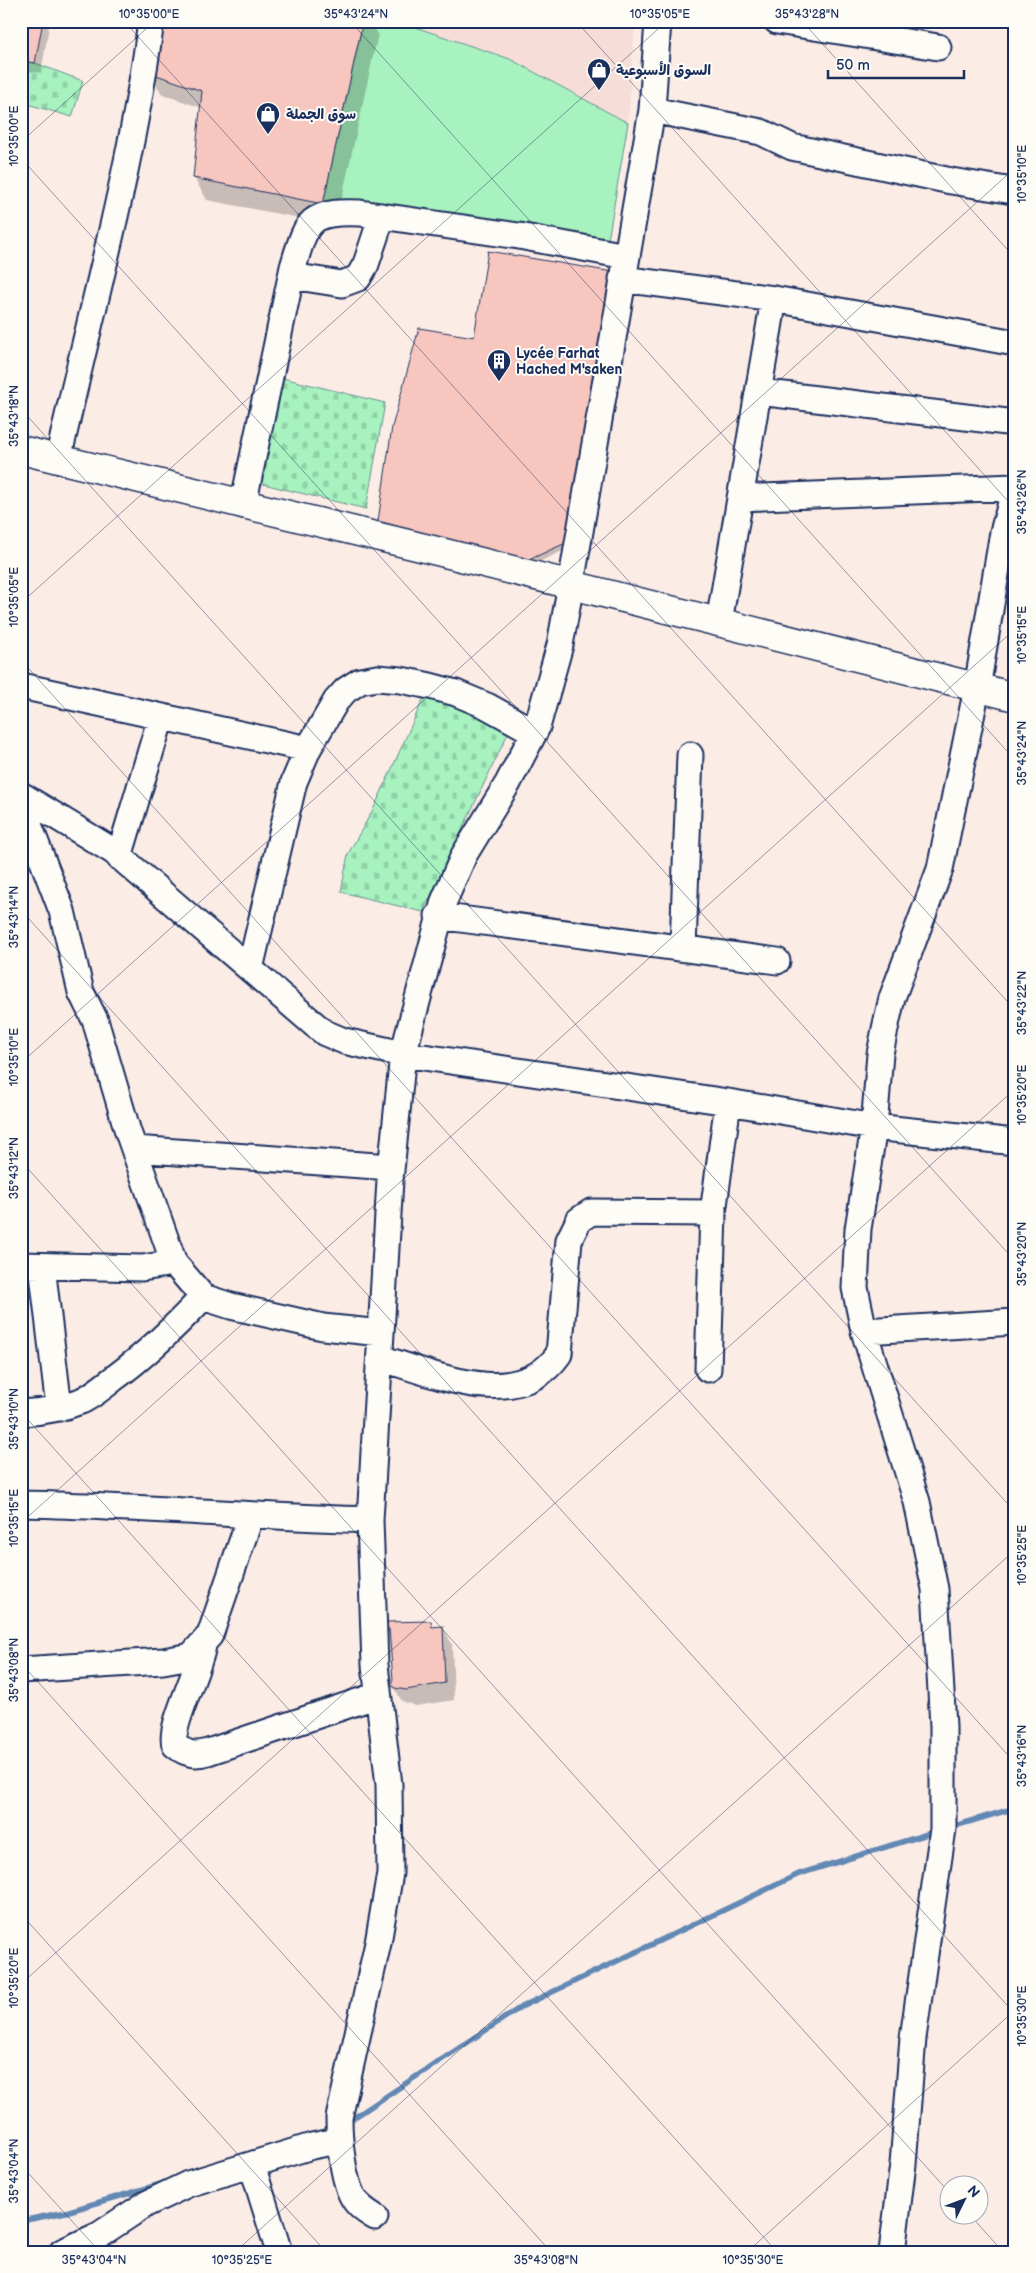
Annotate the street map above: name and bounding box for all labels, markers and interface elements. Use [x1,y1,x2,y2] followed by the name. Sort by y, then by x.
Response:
[119,7,179,22] text: 10°35'00"E
[324,7,388,22] text: 35°43'24"N
[630,7,690,22] text: 10°35'05"E
[775,7,839,22] text: 35°43'28"N
[828,48,965,80] scale bar
[836,56,870,75] text: 50 m
[586,57,612,91] shop icon: السوق اﻷسبوعية
[616,60,711,80] place label: السوق اﻷسبوعية
[255,101,281,135] shop icon: سوق الجملة
[7,106,22,166] text: 10°35'00"E
[286,106,356,124] place label: سوق الجملة
[1015,145,1030,203] text: 10°35'10"E
[516,345,622,378] place label: Lycée Farhat Hached M'saken
[486,348,512,382] building icon: Lycée Farhat Hached M'saken
[7,385,22,447] text: 35°43'18"N
[1015,470,1030,534] text: 35°43'26"N
[7,567,22,627] text: 10°35'05"E
[1015,606,1030,664] text: 10°35'15"E
[1015,721,1030,785] text: 35°43'24"N
[7,886,22,948] text: 35°43'14"N
[1015,971,1030,1035] text: 35°43'22"N
[7,1028,22,1086] text: 10°35'10"E
[1015,1065,1030,1125] text: 10°35'20"E
[7,1137,22,1199] text: 35°43'12"N
[1015,1222,1030,1286] text: 35°43'20"N
[7,1388,22,1450] text: 35°43'10"N
[7,1489,22,1547] text: 10°35'15"E
[1015,1525,1030,1585] text: 10°35'25"E
[7,1638,22,1702] text: 35°43'08"N
[1015,1725,1030,1787] text: 35°43'16"N
[7,1948,22,2008] text: 10°35'20"E
[1015,1985,1030,2047] text: 10°35'30"E
[7,2139,22,2203] text: 35°43'04"N
[938,2176,988,2226] north arrow
[963,2182,983,2201] text: N
[62,2253,126,2268] text: 35°43'04"N
[212,2253,272,2268] text: 10°35'25"E
[514,2253,578,2268] text: 35°43'08"N
[723,2253,784,2268] text: 10°35'30"E

